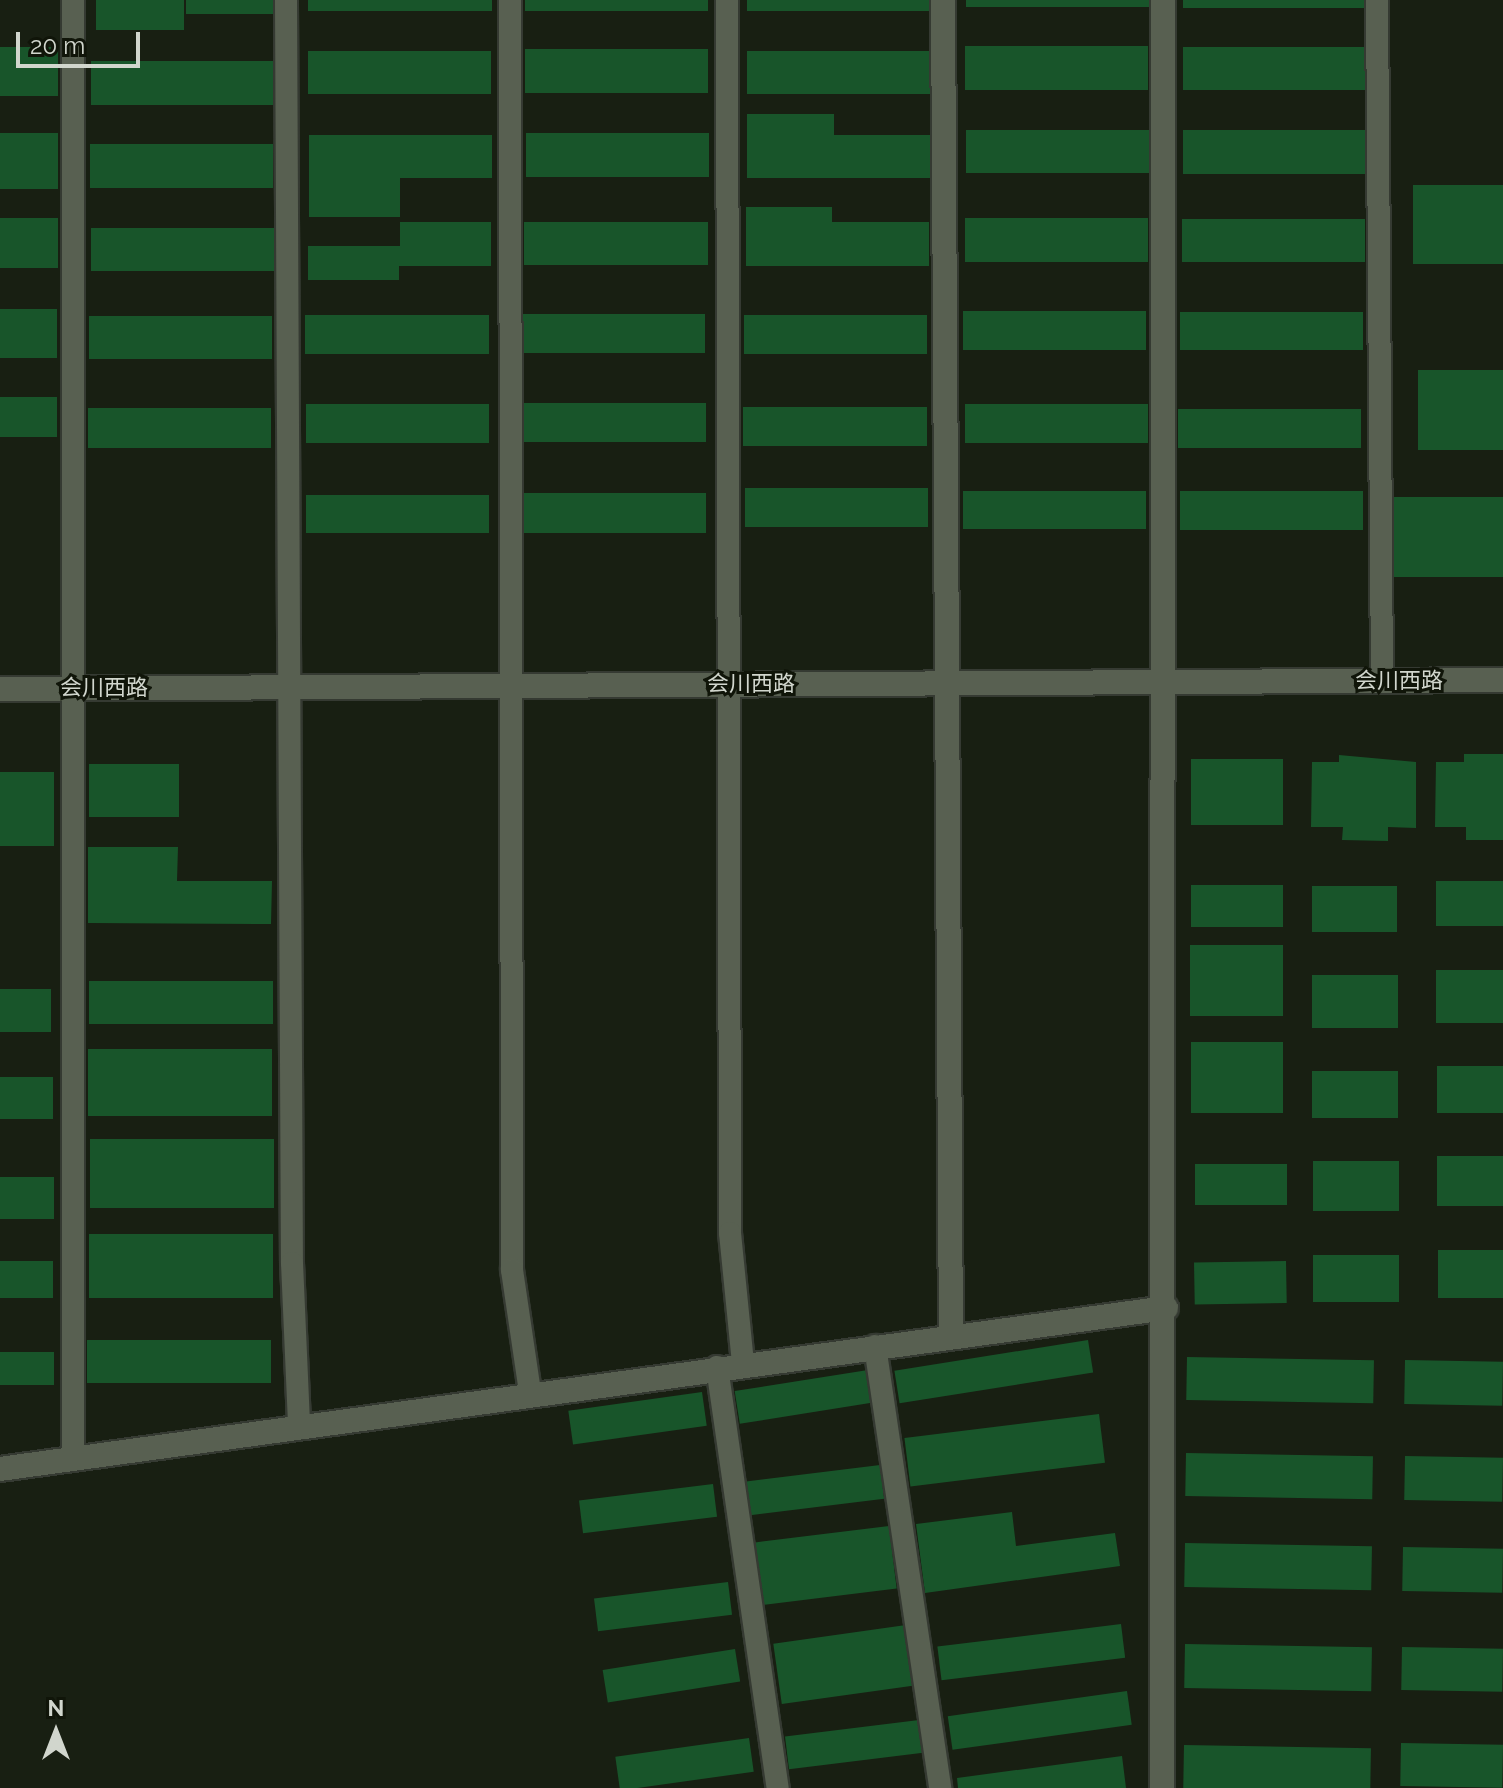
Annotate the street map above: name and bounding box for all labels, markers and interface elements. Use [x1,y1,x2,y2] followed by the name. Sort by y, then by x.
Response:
[20,16,144,66] scale bar
[30,31,85,60] text: 20 m
[1355,668,1443,694] street label: 会川西路
[707,671,795,697] street label: 会川西路
[60,675,148,701] street label: 会川西路
[16,1692,96,1772] north arrow
[48,1695,64,1721] text: N

